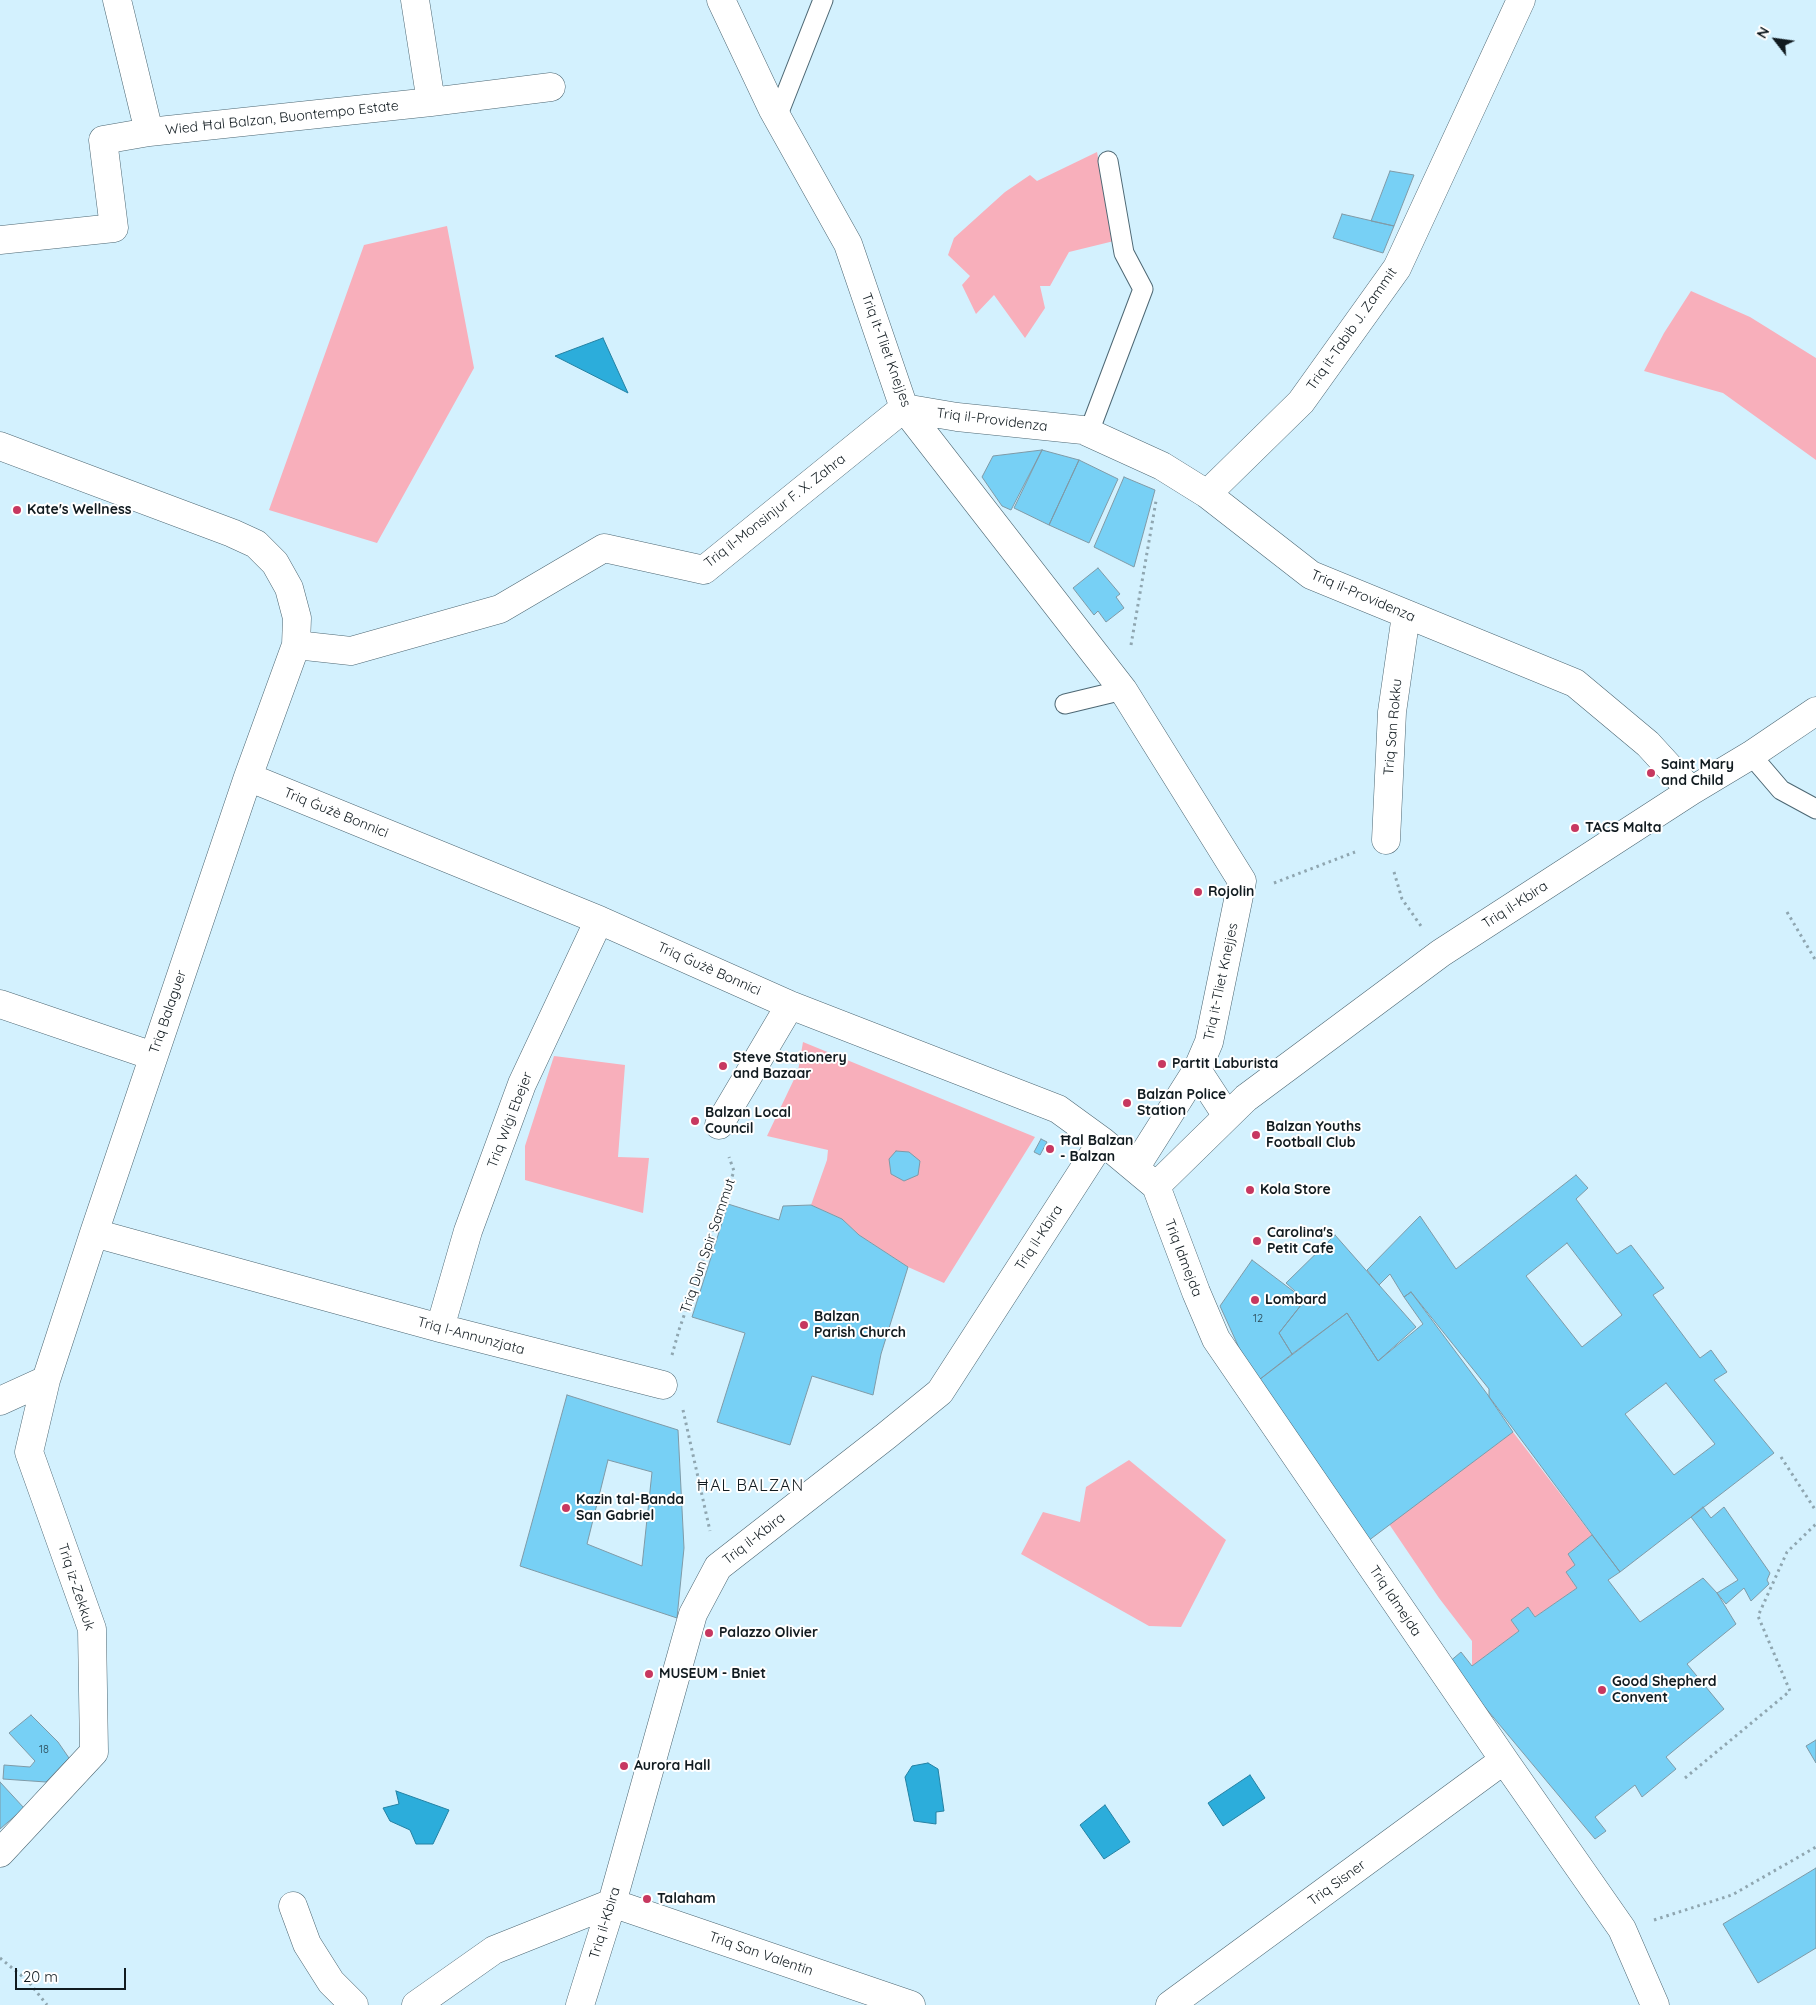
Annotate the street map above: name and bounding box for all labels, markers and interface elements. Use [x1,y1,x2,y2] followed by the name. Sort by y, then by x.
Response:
[1751,15,1801,65] north arrow
[1753,24,1773,41] text: N
[164,97,400,139] street label: Wied Ħal Balzan, Buontempo Estate
[1303,264,1401,394] street label: Triq it-Tabib J. Zammit
[858,291,914,409] street label: Triq it-Tliet Knejjes
[935,405,1049,435] street label: Triq il-Providenza
[701,451,849,571] street label: Triq il-Monsinjur F. X. Zahra
[27,502,131,518] place label: Kate's Wellness
[11,504,23,516] marker: Kate's Wellness
[1308,566,1418,626] street label: Triq il-Providenza
[1380,678,1406,776] street label: Triq San Rokku
[1661,757,1734,790] place label: Saint Mary and Child
[1645,767,1657,779] marker: Saint Mary and Child
[281,784,391,842] street label: Triq Ġużè Bonnici
[1585,820,1662,836] place label: TACS Malta
[1569,822,1581,834] marker: TACS Malta
[1479,878,1551,932] street label: Triq il-Kbira
[1208,884,1254,900] place label: Rojolin
[1192,886,1204,898] marker: Rojolin
[1200,922,1242,1042] street label: Triq it-Tliet Knejjes
[655,939,763,999] street label: Triq Ġużè Bonnici
[146,968,190,1056] street label: Triq Balaguer
[733,1050,847,1082] place label: Steve Stationery and Bazaar
[1172,1056,1278,1072] place label: Partit Laburista
[1156,1058,1168,1070] marker: Partit Laburista
[717,1060,729,1072] marker: Steve Stationery and Bazaar
[484,1069,536,1171] street label: Triq Wiġi Ebejer
[1137,1087,1226,1120] place label: Balzan Police Station
[1121,1097,1133,1109] marker: Balzan Police Station
[705,1105,791,1138] place label: Balzan Local Council
[689,1115,701,1127] marker: Balzan Local Council
[1266,1119,1361,1152] place label: Balzan Youths Football Club
[1250,1129,1262,1141] marker: Balzan Youths Football Club
[1060,1133,1133,1166] place label: Ħal Balzan - Balzan
[1044,1143,1056,1155] marker: Ħal Balzan - Balzan
[677,1176,739,1316] street label: Triq Dun Spir Sammut
[1260,1182,1331,1198] place label: Kola Store
[1244,1184,1256,1196] marker: Kola Store
[1012,1202,1066,1274] street label: Triq il-Kbira
[1161,1217,1205,1299] street label: Triq Idmejda
[1267,1225,1334,1258] place label: Carolina's Petit Cafe
[1251,1235,1263,1247] marker: Carolina's Petit Cafe
[1265,1292,1327,1308] place label: Lombard
[1249,1294,1261,1306] marker: Lombard
[814,1309,906,1341] place label: Balzan Parish Church
[1253,1312,1263,1326] house number: 12
[415,1314,527,1358] street label: Triq l-Annunzjata
[798,1319,810,1331] marker: Balzan Parish Church
[695,1476,805,1496] district label: ĦAL BALZAN
[576,1492,684,1524] place label: Kazin tal-Banda San Gabriel
[560,1502,572,1514] marker: Kazin tal-Banda San Gabriel
[719,1509,789,1569] street label: Triq il-Kbira
[54,1541,98,1633] street label: Triq iz-Zekkuk
[1365,1562,1425,1640] street label: Triq Idmejda
[719,1625,818,1641] place label: Palazzo Olivier
[703,1627,715,1639] marker: Palazzo Olivier
[659,1666,766,1682] place label: MUSEUM - Bniet
[643,1668,655,1680] marker: MUSEUM - Bniet
[1612,1674,1717,1706] place label: Good Shepherd Convent
[1596,1684,1608,1696] marker: Good Shepherd Convent
[39,1743,49,1757] house number: 18
[634,1758,711,1774] place label: Aurora Hall
[618,1760,630,1772] marker: Aurora Hall
[1305,1856,1369,1910] street label: Triq Sisner
[586,1885,624,1961] street label: Triq il-Kbira
[657,1891,716,1907] place label: Talaham
[641,1893,653,1905] marker: Talaham
[707,1928,815,1980] street label: Triq San Valentin
[18,1958,129,1990] scale bar
[23,1967,58,1986] text: 20 m

